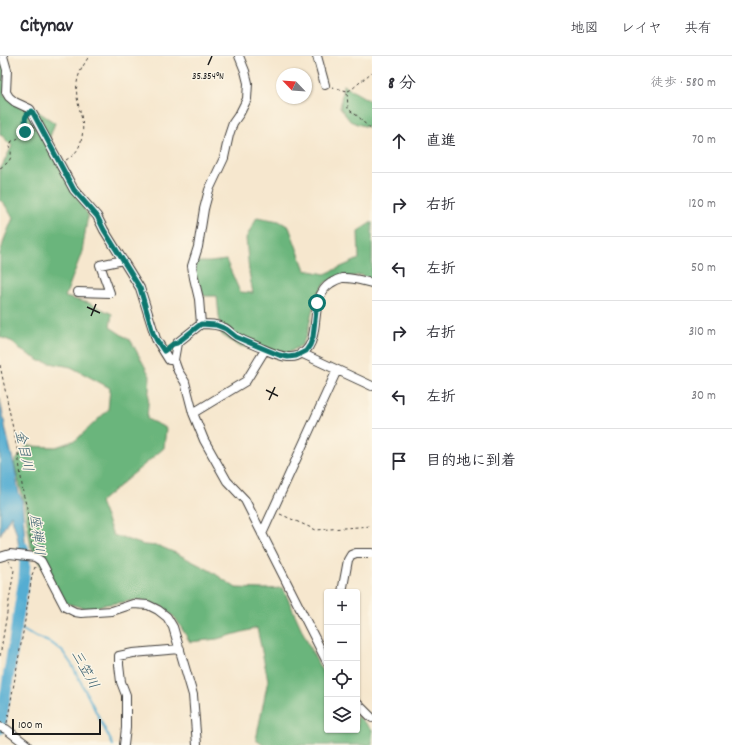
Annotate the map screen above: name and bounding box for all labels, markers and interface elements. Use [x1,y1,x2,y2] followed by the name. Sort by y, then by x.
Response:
[20,14,73,41] text: Citynav
[571,19,599,39] text: 地図
[621,19,662,39] text: レイヤ
[684,19,712,39] text: 共有
[276,68,312,104] north arrow
[192,70,224,84] text: 35.354°N
[388,73,416,97] text: 8 分
[651,74,716,93] text: 徒歩 · 580 m
[16,123,34,141] route end
[388,130,410,152] icon: ahead
[426,131,456,153] text: 直進
[692,131,716,150] text: 70 m
[388,194,410,216] icon: right
[426,195,456,217] text: 右折
[688,195,716,214] text: 120 m
[388,258,410,280] icon: left
[426,259,456,281] text: 左折
[691,259,716,278] text: 50 m
[308,294,326,312] route start
[388,322,410,344] icon: right
[426,323,456,345] text: 右折
[688,323,716,342] text: 310 m
[388,386,410,408] icon: left
[426,387,456,409] text: 左折
[691,387,716,406] text: 30 m
[9,428,37,474] water label: 金目川
[388,450,410,472] icon: arrive
[426,451,516,473] text: 目的地に到着
[24,513,48,557] water label: 座禅川
[324,589,360,733] map controls
[324,589,360,625] button: +
[324,625,360,661] button: −
[65,647,103,693] water label: 三笠川
[324,661,360,697] button: locate
[324,697,360,733] button: layers
[12,717,101,736] scale bar
[18,718,42,734] text: 100 m

